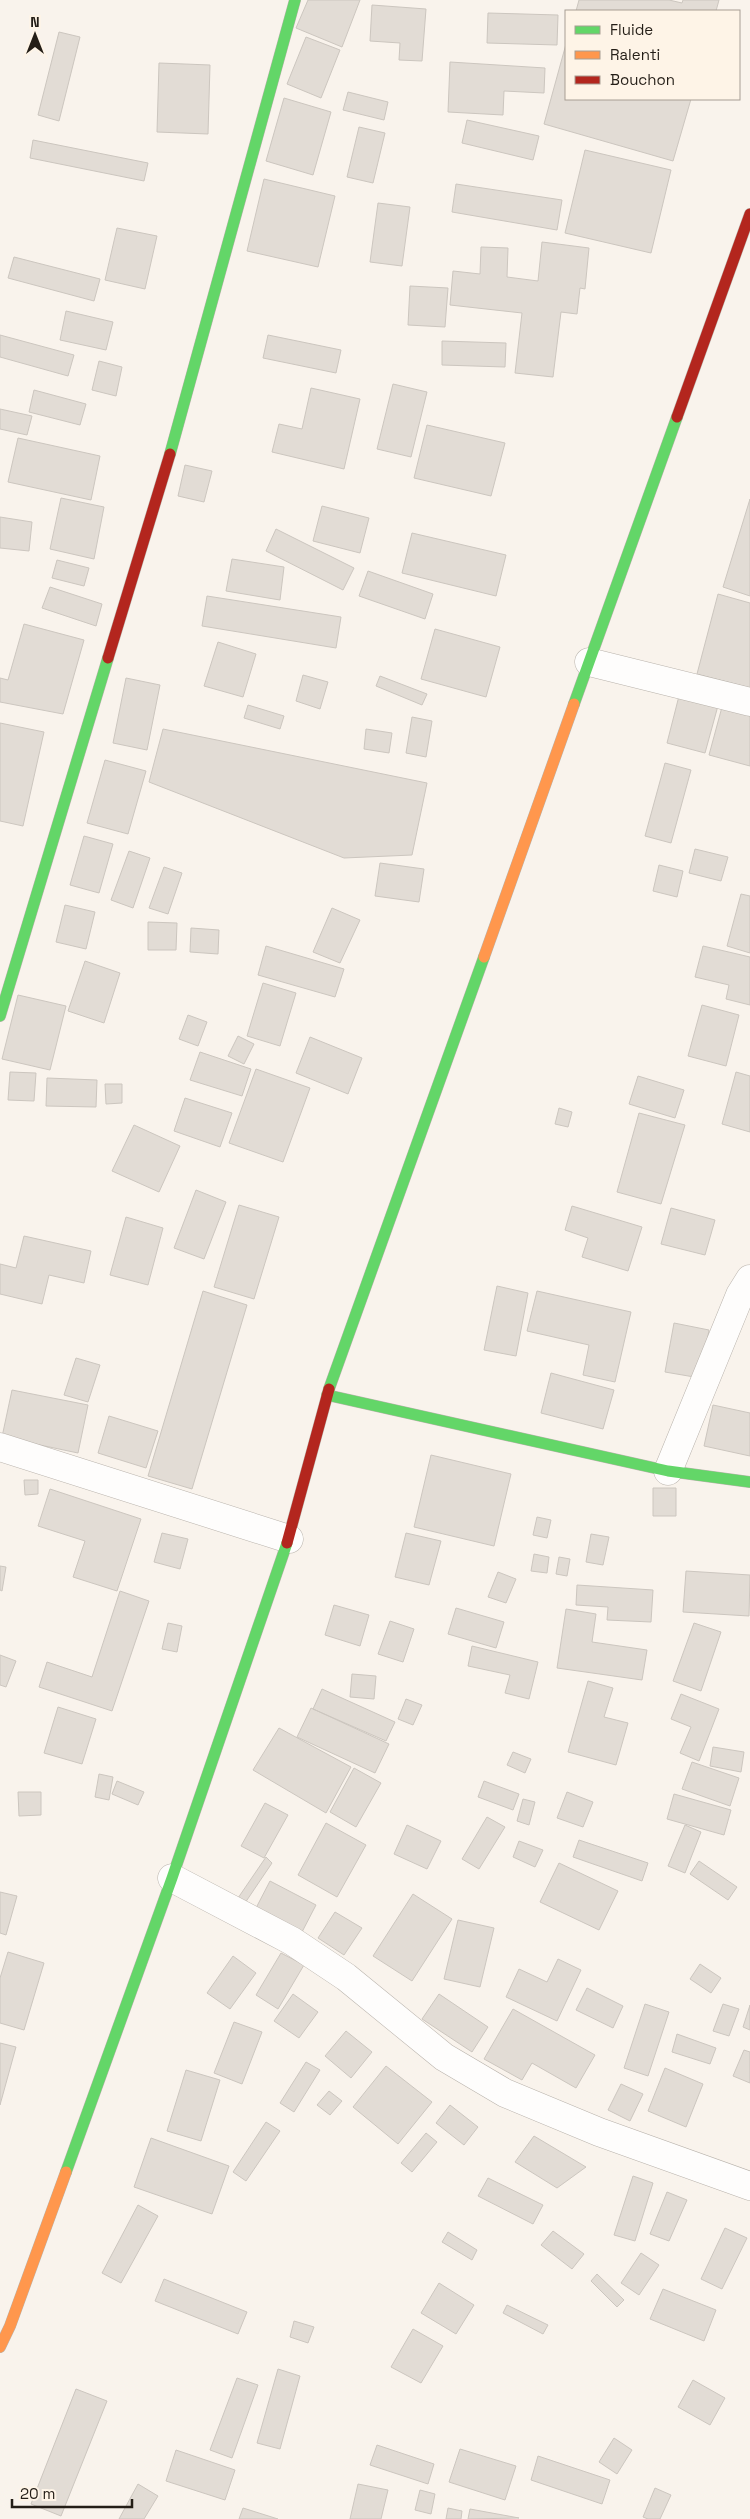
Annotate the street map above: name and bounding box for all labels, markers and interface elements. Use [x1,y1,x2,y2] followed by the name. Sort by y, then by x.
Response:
[10,10,60,60] north arrow
[565,10,740,100] legend
[30,13,40,31] text: N
[610,20,653,39] text: Fluide
[610,45,660,64] text: Ralenti
[610,70,675,89] text: Bouchon
[12,2476,132,2508] scale bar
[20,2484,55,2503] text: 20 m

